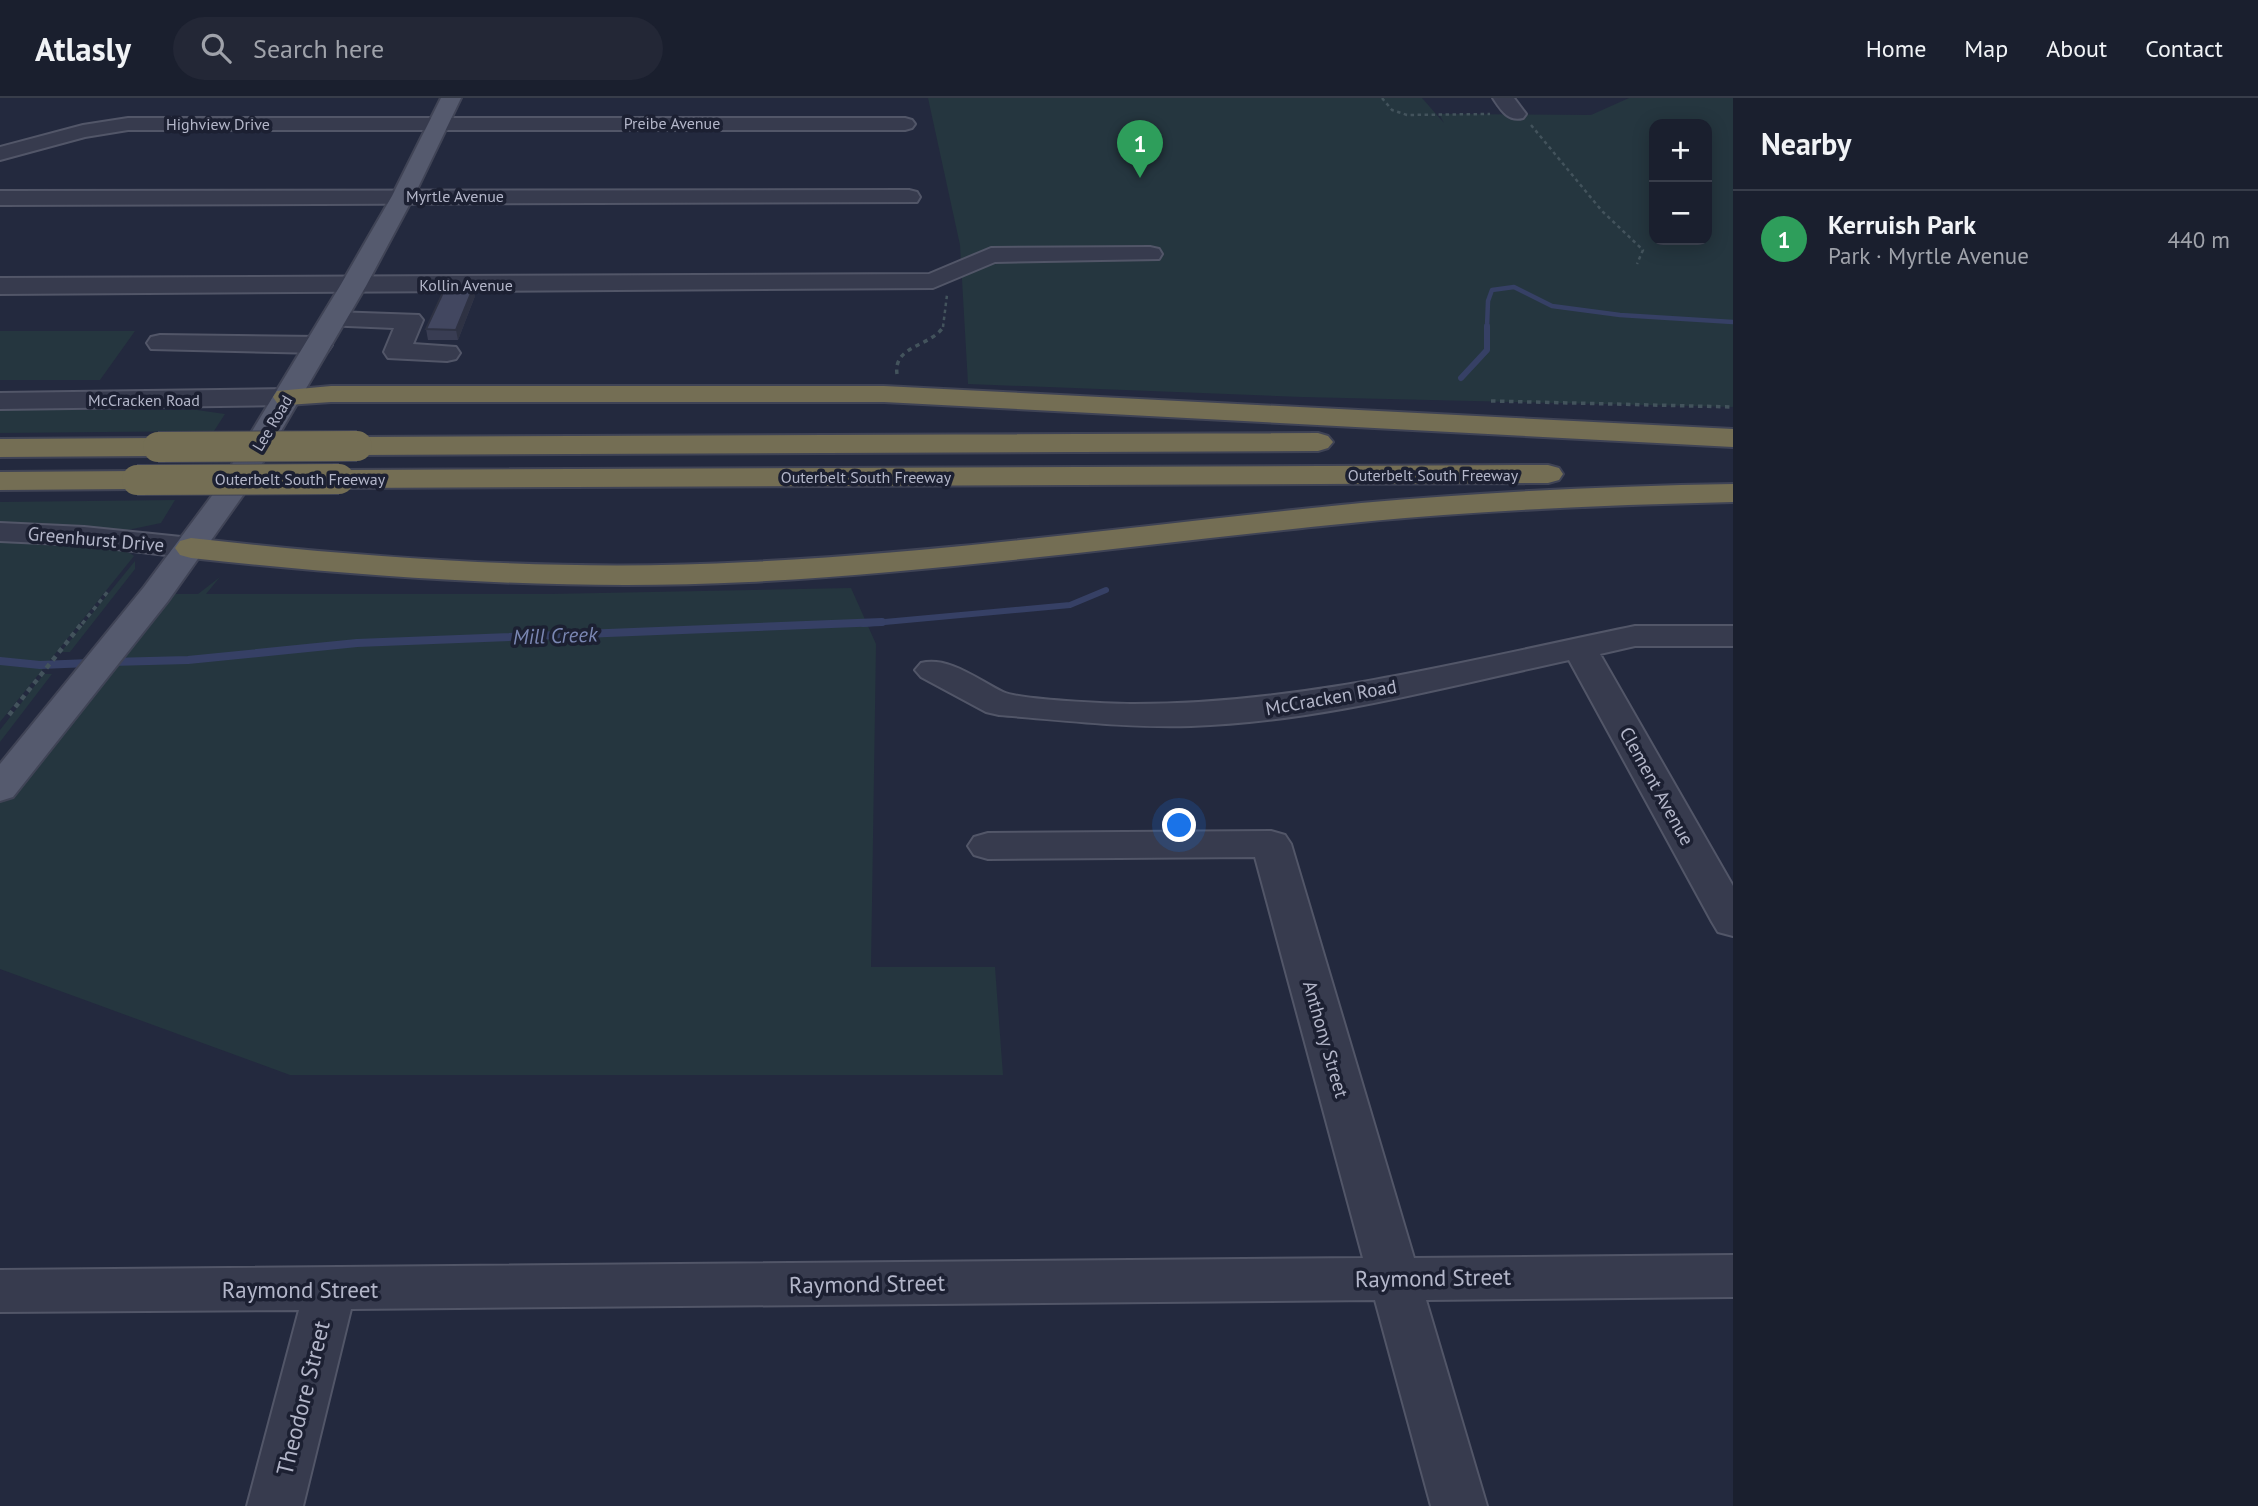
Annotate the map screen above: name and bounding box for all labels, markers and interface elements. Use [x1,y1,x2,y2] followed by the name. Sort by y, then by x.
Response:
[173,17,663,80] search box
[35,27,131,70] text: Atlasly
[197,29,235,67] icon: search
[253,32,384,65] text: Search here
[1866,33,1926,64] text: Home
[1964,33,2008,64] text: Map
[2046,33,2107,64] text: About
[2145,33,2223,64] text: Contact
[624,113,720,133] street label: Preibe Avenue
[166,114,270,134] street label: Highview Drive
[1649,119,1712,245] map controls
[1649,119,1712,182] button: +
[1117,120,1163,178] pin: 1
[1761,124,1851,163] text: Nearby
[1649,182,1712,245] button: −
[406,186,504,206] street label: Myrtle Avenue
[1828,208,1976,241] text: Kerruish Park
[1777,225,1791,254] text: 1
[2168,225,2230,254] text: 440 m
[1828,241,2029,270] text: Park · Myrtle Avenue
[419,275,513,295] street label: Kollin Avenue
[88,390,200,410] street label: McCracken Road
[248,391,296,455] street label: Lee Road
[1348,465,1519,485] street label: Outerbelt South Freeway
[781,467,952,487] street label: Outerbelt South Freeway
[215,469,386,489] street label: Outerbelt South Freeway
[27,521,165,557] street label: Greenhurst Drive
[512,620,599,650] water label: Mill Creek
[1264,674,1398,720] street label: McCracken Road
[1615,723,1699,849] street label: Clement Avenue
[1162,808,1196,842] your location
[1298,978,1354,1101] street label: Anthony Street
[1355,1262,1512,1293] street label: Raymond Street
[789,1268,946,1299] street label: Raymond Street
[222,1275,378,1304] street label: Raymond Street
[269,1317,336,1478] street label: Theodore Street

